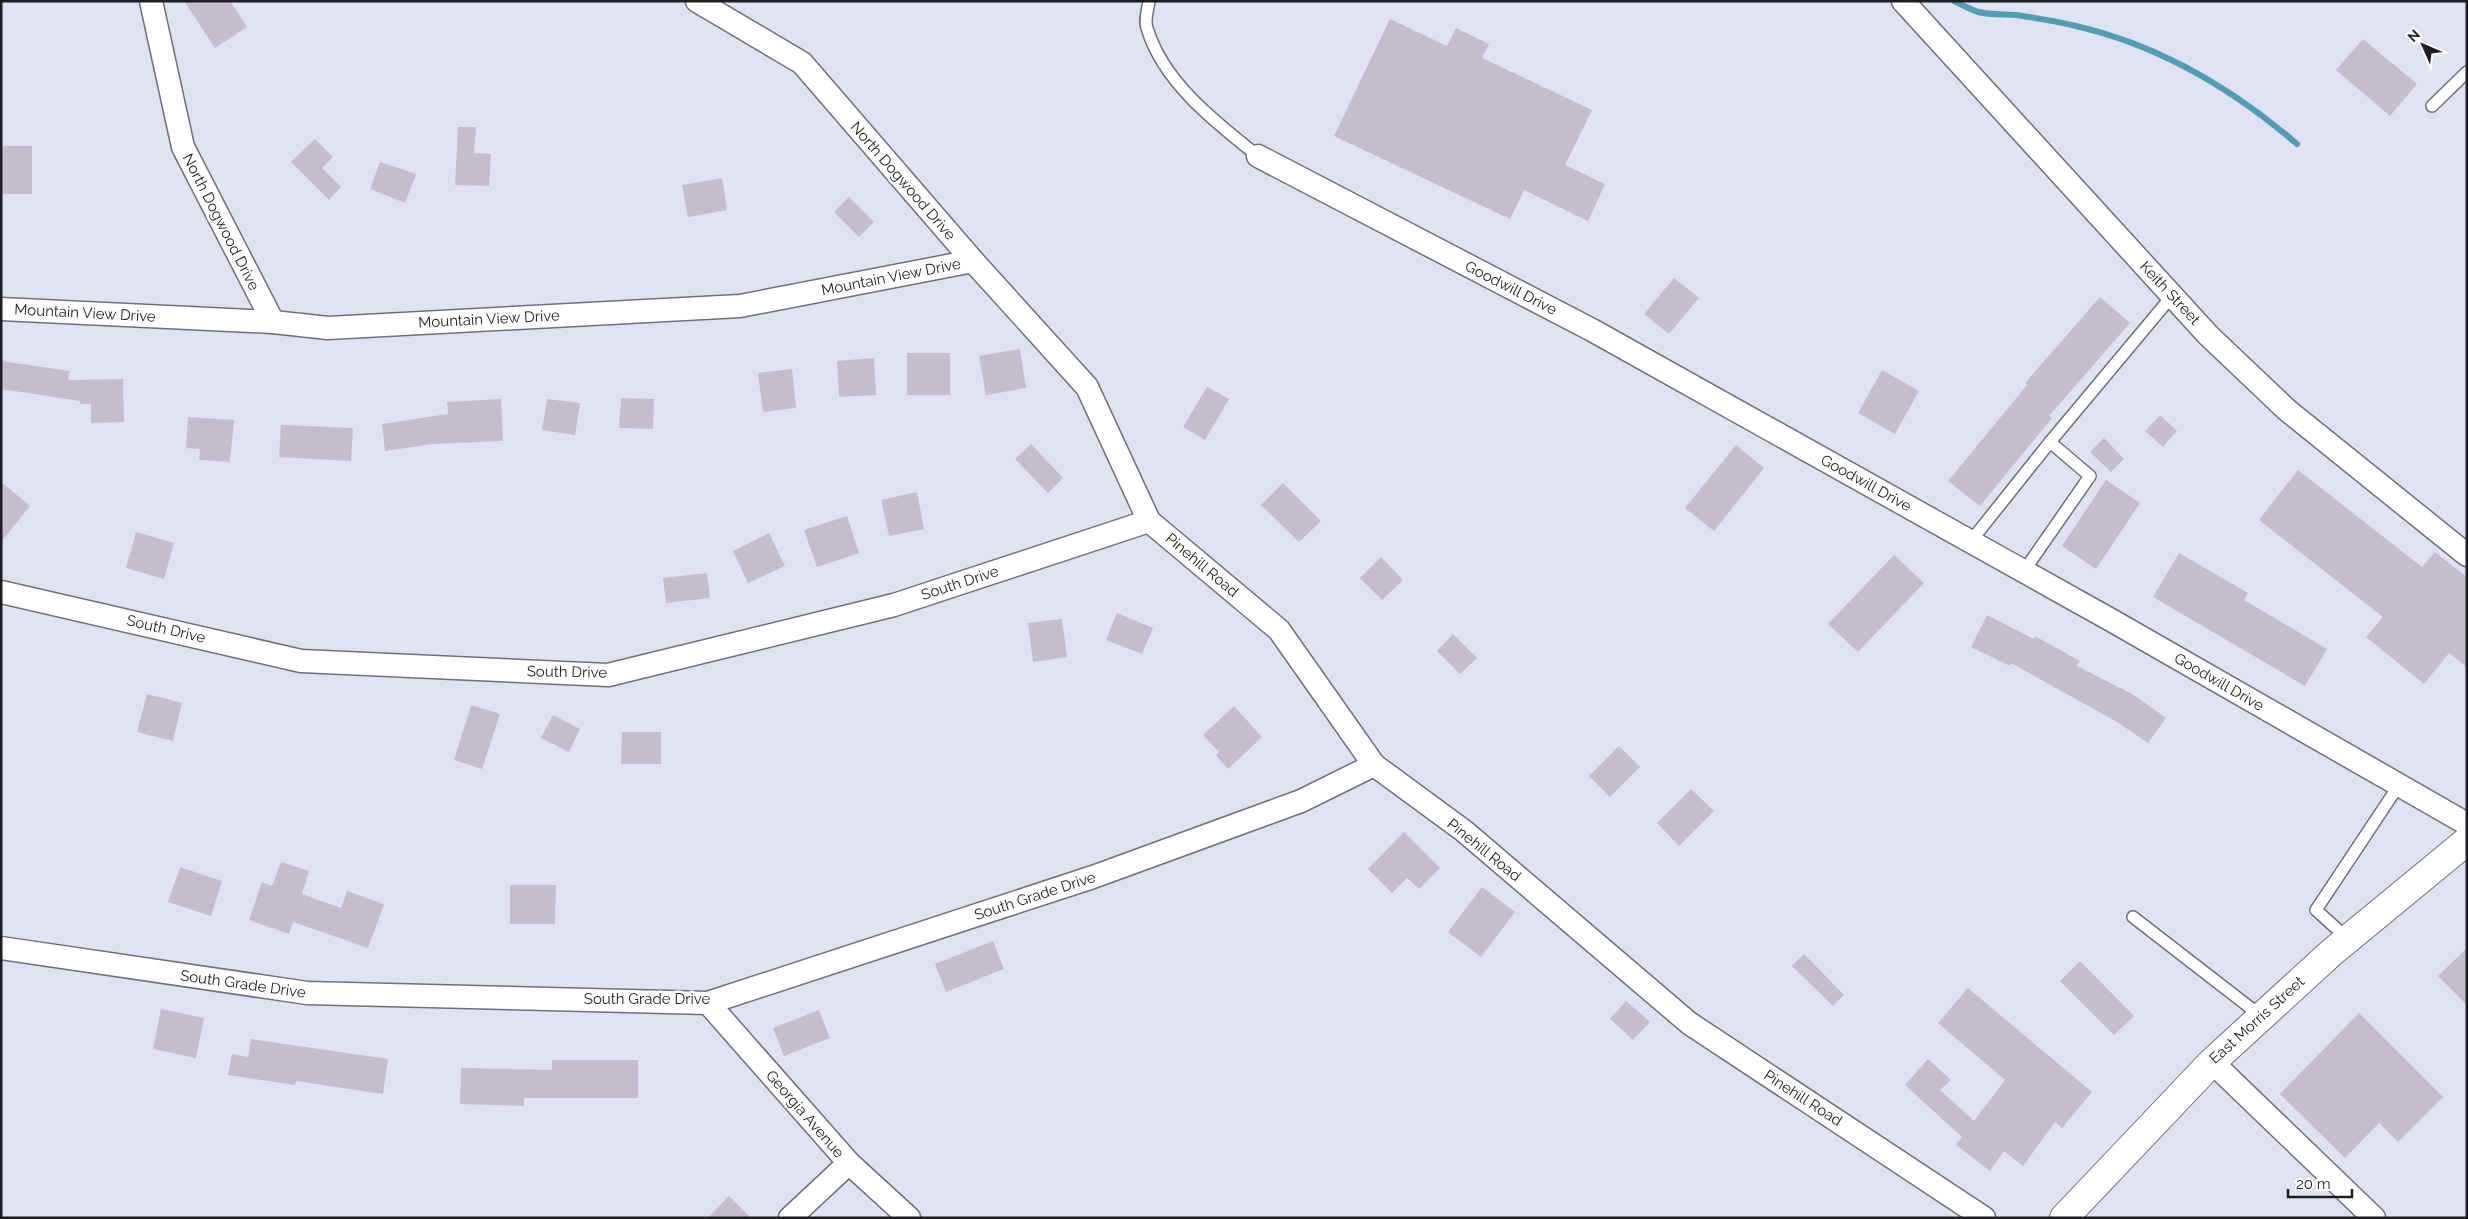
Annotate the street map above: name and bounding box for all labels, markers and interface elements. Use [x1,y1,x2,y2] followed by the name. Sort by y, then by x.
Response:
[2398,20,2448,70] north arrow
[2404,26,2423,45] text: N
[847,118,959,244] street label: North Dogwood Drive
[179,151,263,293] street label: North Dogwood Drive
[820,255,962,299] street label: Mountain View Drive
[1462,257,1560,319] street label: Goodwill Drive
[2136,257,2204,329] street label: Keith Street
[14,300,156,326] street label: Mountain View Drive
[418,306,560,332] street label: Mountain View Drive
[1818,451,1915,515] street label: Goodwill Drive
[1162,529,1242,601] street label: Pinehill Road
[919,562,1001,604] street label: South Drive
[125,611,207,647] street label: South Drive
[2171,649,2267,715] street label: Goodwill Drive
[527,662,608,682] street label: South Drive
[1443,815,1525,885] street label: Pinehill Road
[972,868,1098,924] street label: South Grade Drive
[179,966,307,1002] street label: South Grade Drive
[2206,973,2308,1067] street label: East Morris Street
[584,990,710,1008] street label: South Grade Drive
[762,1066,848,1162] street label: Georgia Avenue
[1760,1066,1846,1130] street label: Pinehill Road
[2288,1166,2352,1198] scale bar
[2296,1175,2331,1193] text: 20 m

